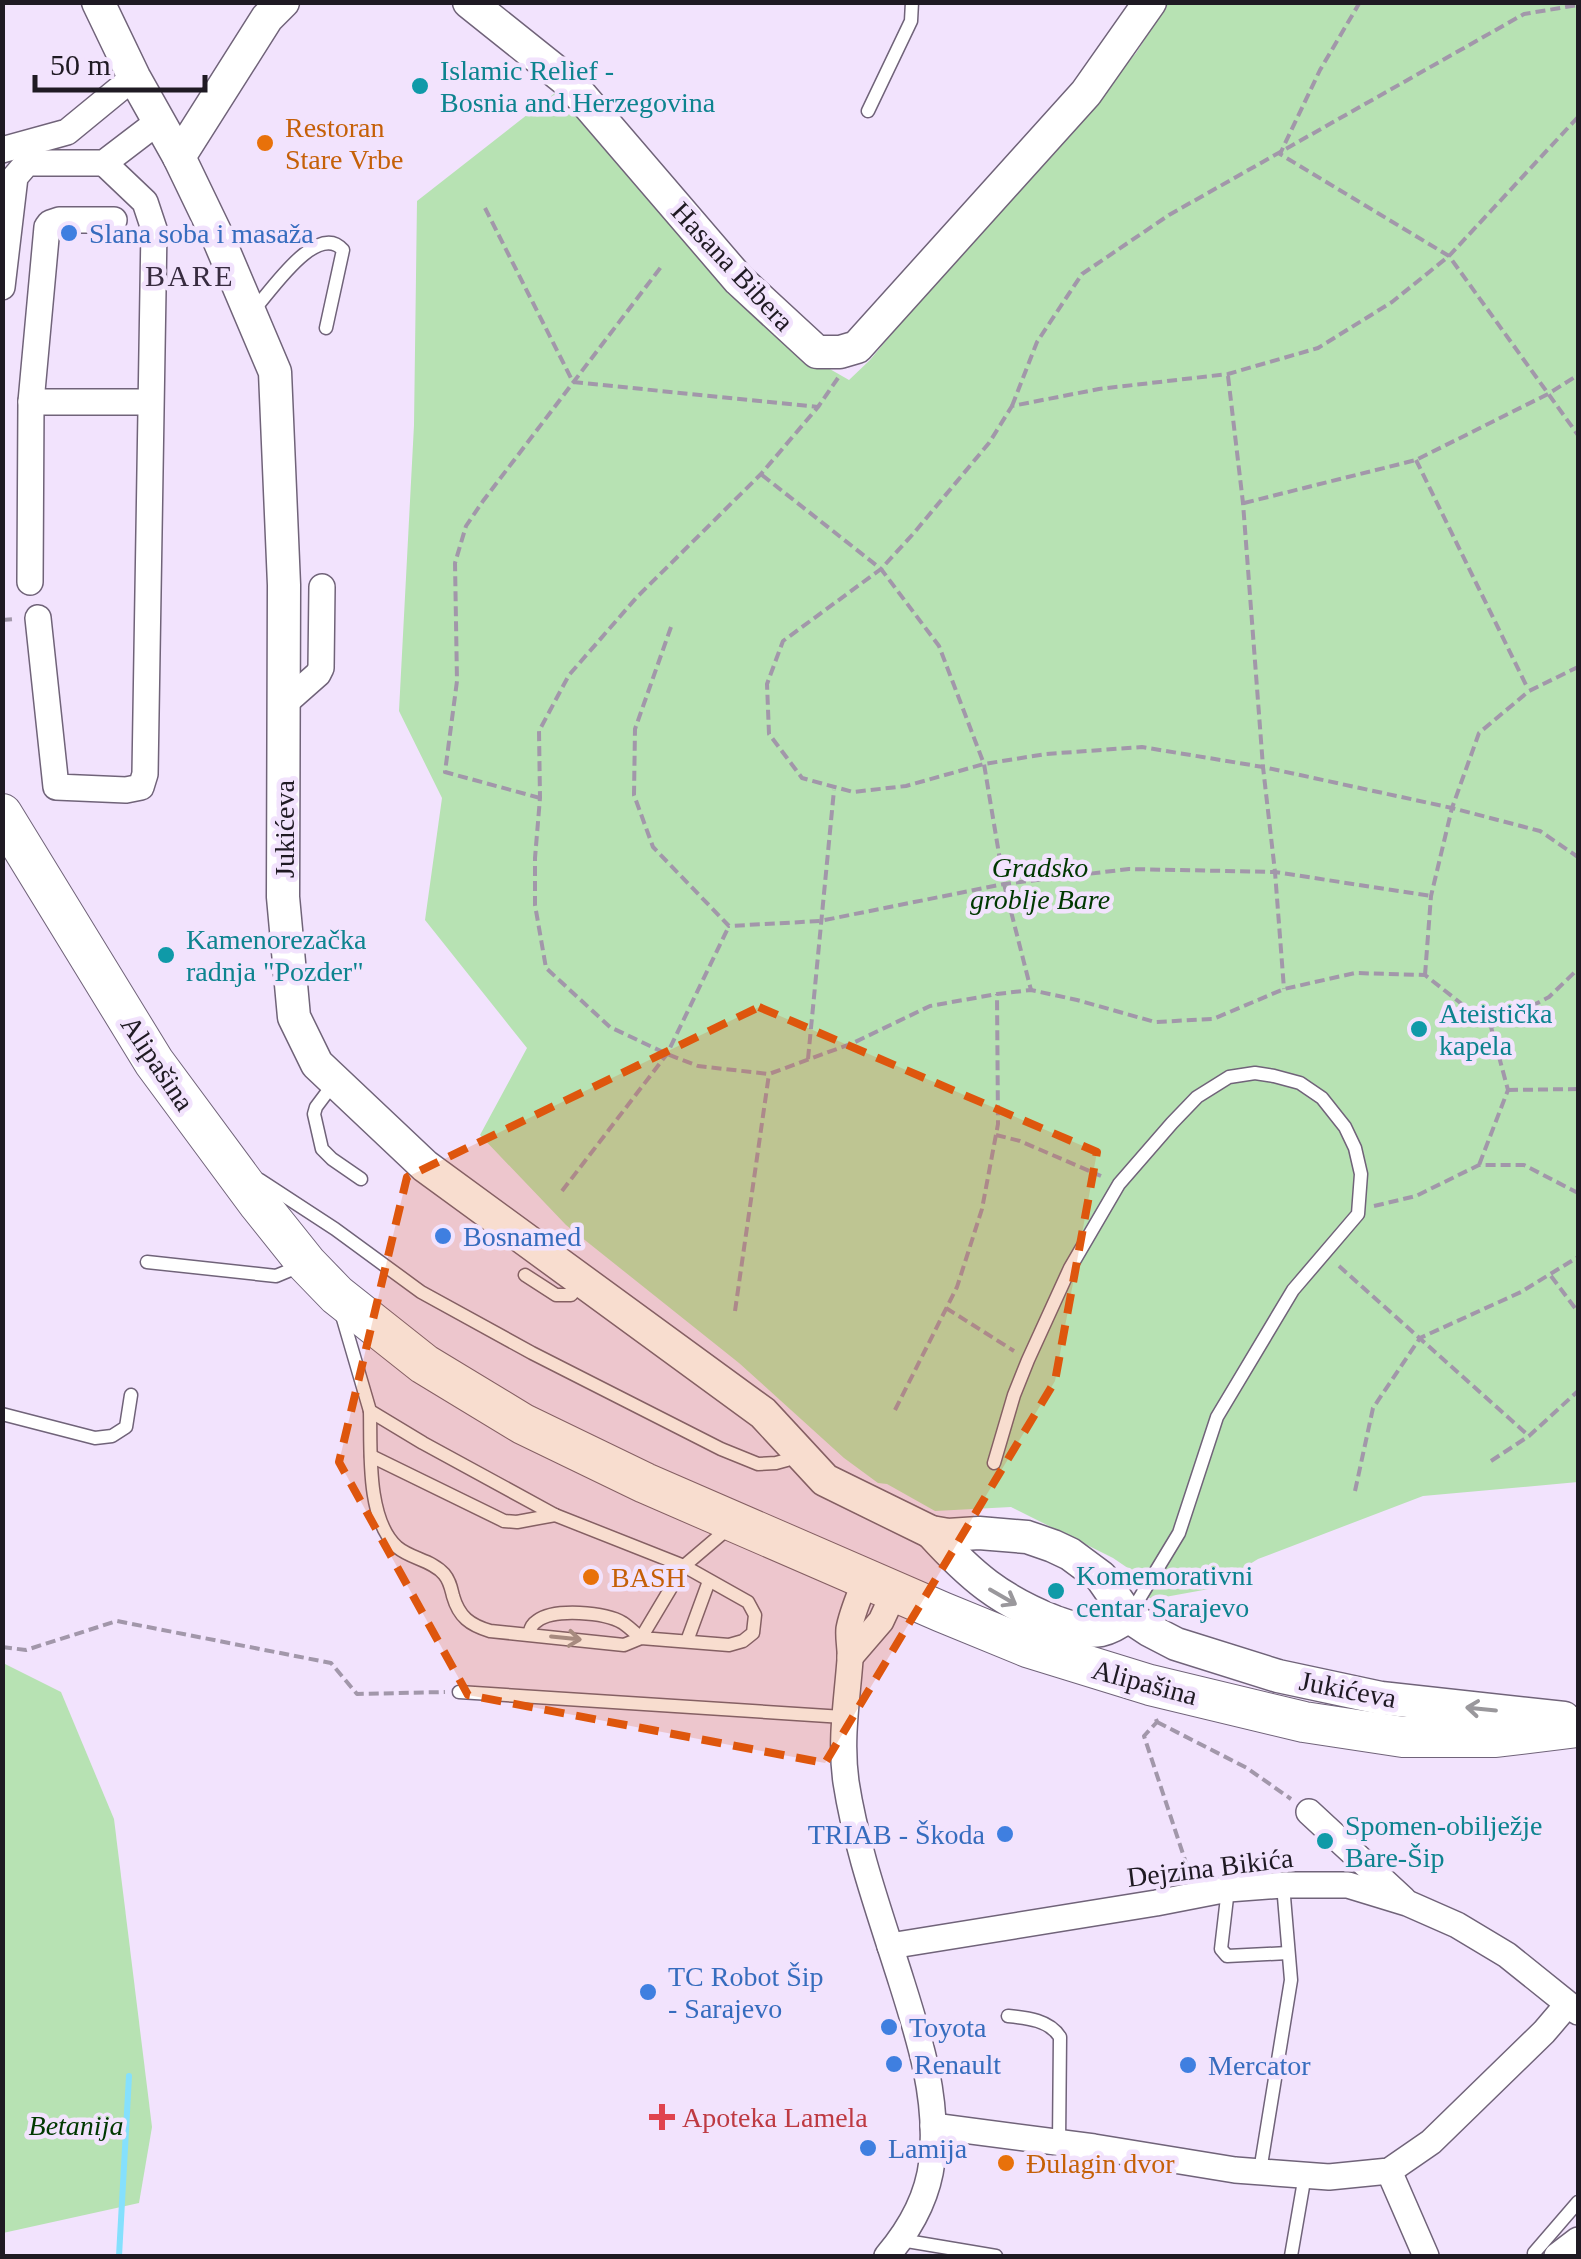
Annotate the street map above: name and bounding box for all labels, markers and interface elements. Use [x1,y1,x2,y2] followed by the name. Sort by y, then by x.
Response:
[35,30,205,92] scale bar
[50,48,111,81] text: 50 m
[440,55,716,118] place label: Islamic Relief - Bosnia and Herzegovina
[409,75,431,97] marker: Islamic Relief - Bosnia and Herzegovina
[285,112,403,175] place label: Restoran Stare Vrbe
[254,132,276,154] marker: Restoran Stare Vrbe
[665,196,800,337] street label: Hasana Bibera
[89,218,314,249] place label: Slana soba i masaža
[58,222,80,244] marker: Slana soba i masaža
[145,259,235,292] district label: BARE
[269,779,300,878] street label: Jukićeva
[970,852,1110,915] park label: Gradsko groblje Bare
[186,924,367,987] place label: Kamenorezačka radnja "Pozder"
[155,944,177,966] marker: Kamenorezačka radnja "Pozder"
[1439,998,1553,1061] place label: Ateistička kapela
[115,1010,201,1117] street label: Alipašina
[1408,1018,1430,1040] marker: Ateistička kapela
[463,1221,581,1252] place label: Bosnamed
[432,1225,454,1247] marker: Bosnamed
[1076,1560,1254,1623] place label: Komemorativni centar Sarajevo
[611,1562,686,1593] place label: BASH
[580,1566,602,1588] marker: BASH
[1045,1580,1067,1602] marker: Komemorativni centar Sarajevo
[988,1587,1017,1607] one-way arrow
[550,1629,582,1648] one-way arrow
[1089,1654,1201,1711] street label: Alipašina
[1297,1665,1399,1714] street label: Jukićeva
[1466,1700,1498,1719] one-way arrow
[1345,1810,1543,1873] place label: Spomen-obilježje Bare-Šip
[808,1819,986,1850] place label: TRIAB - Škoda
[994,1823,1016,1845] marker: TRIAB - Škoda
[1314,1830,1336,1852] marker: Spomen-obilježje Bare-Šip
[1125,1842,1295,1893] street label: Dejzina Bikića
[668,1961,824,2024] place label: TC Robot Šip - Sarajevo
[637,1981,659,2003] marker: TC Robot Šip - Sarajevo
[909,2012,987,2043] place label: Toyota
[878,2016,900,2038] marker: Toyota
[914,2049,1001,2080] place label: Renault
[1208,2050,1311,2081] place label: Mercator
[883,2053,905,2075] marker: Renault
[1177,2054,1199,2076] marker: Mercator
[682,2102,868,2133] place label: Apoteka Lamela
[651,2106,673,2128] marker: Apoteka Lamela
[29,2110,123,2141] park label: Betanija
[888,2133,968,2164] place label: Lamija
[857,2137,879,2159] marker: Lamija
[1026,2148,1175,2179] place label: Đulagin dvor
[995,2152,1017,2174] marker: Đulagin dvor

